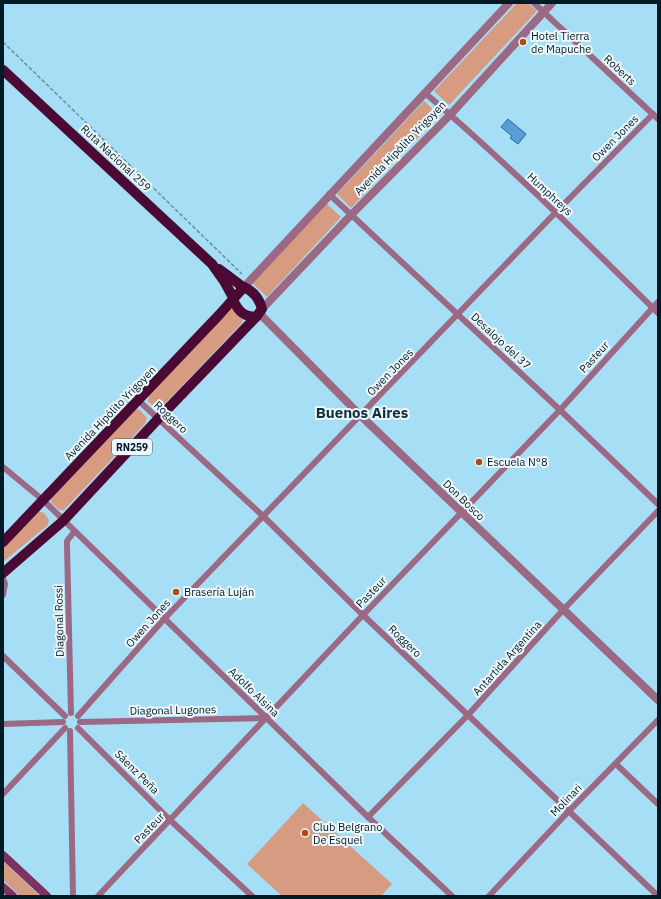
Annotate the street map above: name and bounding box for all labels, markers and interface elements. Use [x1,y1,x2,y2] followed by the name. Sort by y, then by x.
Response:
[531,29,591,56] place label: Hotel Tierra de Mapuche
[518,37,528,47] marker: Hotel Tierra de Mapuche
[601,52,639,88] street label: Roberts
[351,98,449,198] street label: Avenida Hipólito Yrigoyen
[589,112,641,164] street label: Owen Jones
[78,122,154,194] street label: Ruta Nacional 259
[524,169,576,219] street label: Humphreys
[468,310,534,372] street label: Desalojo del 37
[576,338,612,376] street label: Pasteur
[364,345,416,399] street label: Owen Jones
[61,363,159,463] street label: Avenida Hipólito Yrigoyen
[151,398,191,436] street label: Roggero
[316,403,409,422] district label: Buenos Aires
[112,439,152,455] road number: RN259
[487,455,548,469] place label: Escuela N°8
[474,457,484,467] marker: Escuela N°8
[440,477,488,523] street label: Don Bosco
[353,574,389,610] street label: Pasteur
[51,585,67,657] street label: Diagonal Rossi
[184,585,254,599] place label: Brasería Luján
[171,587,181,597] marker: Brasería Luján
[123,596,173,650] street label: Owen Jones
[470,617,544,698] street label: Antartida Argentina
[385,622,425,660] street label: Roggero
[226,664,282,720] street label: Adolfo Alsina
[129,702,217,718] street label: Diagonal Lugones
[112,747,162,797] street label: Sáenz Peña
[547,781,585,819] street label: Molinari
[131,810,167,846] street label: Pasteur
[313,820,382,847] place label: Club Belgrano De Esquel
[300,828,310,838] marker: Club Belgrano De Esquel

